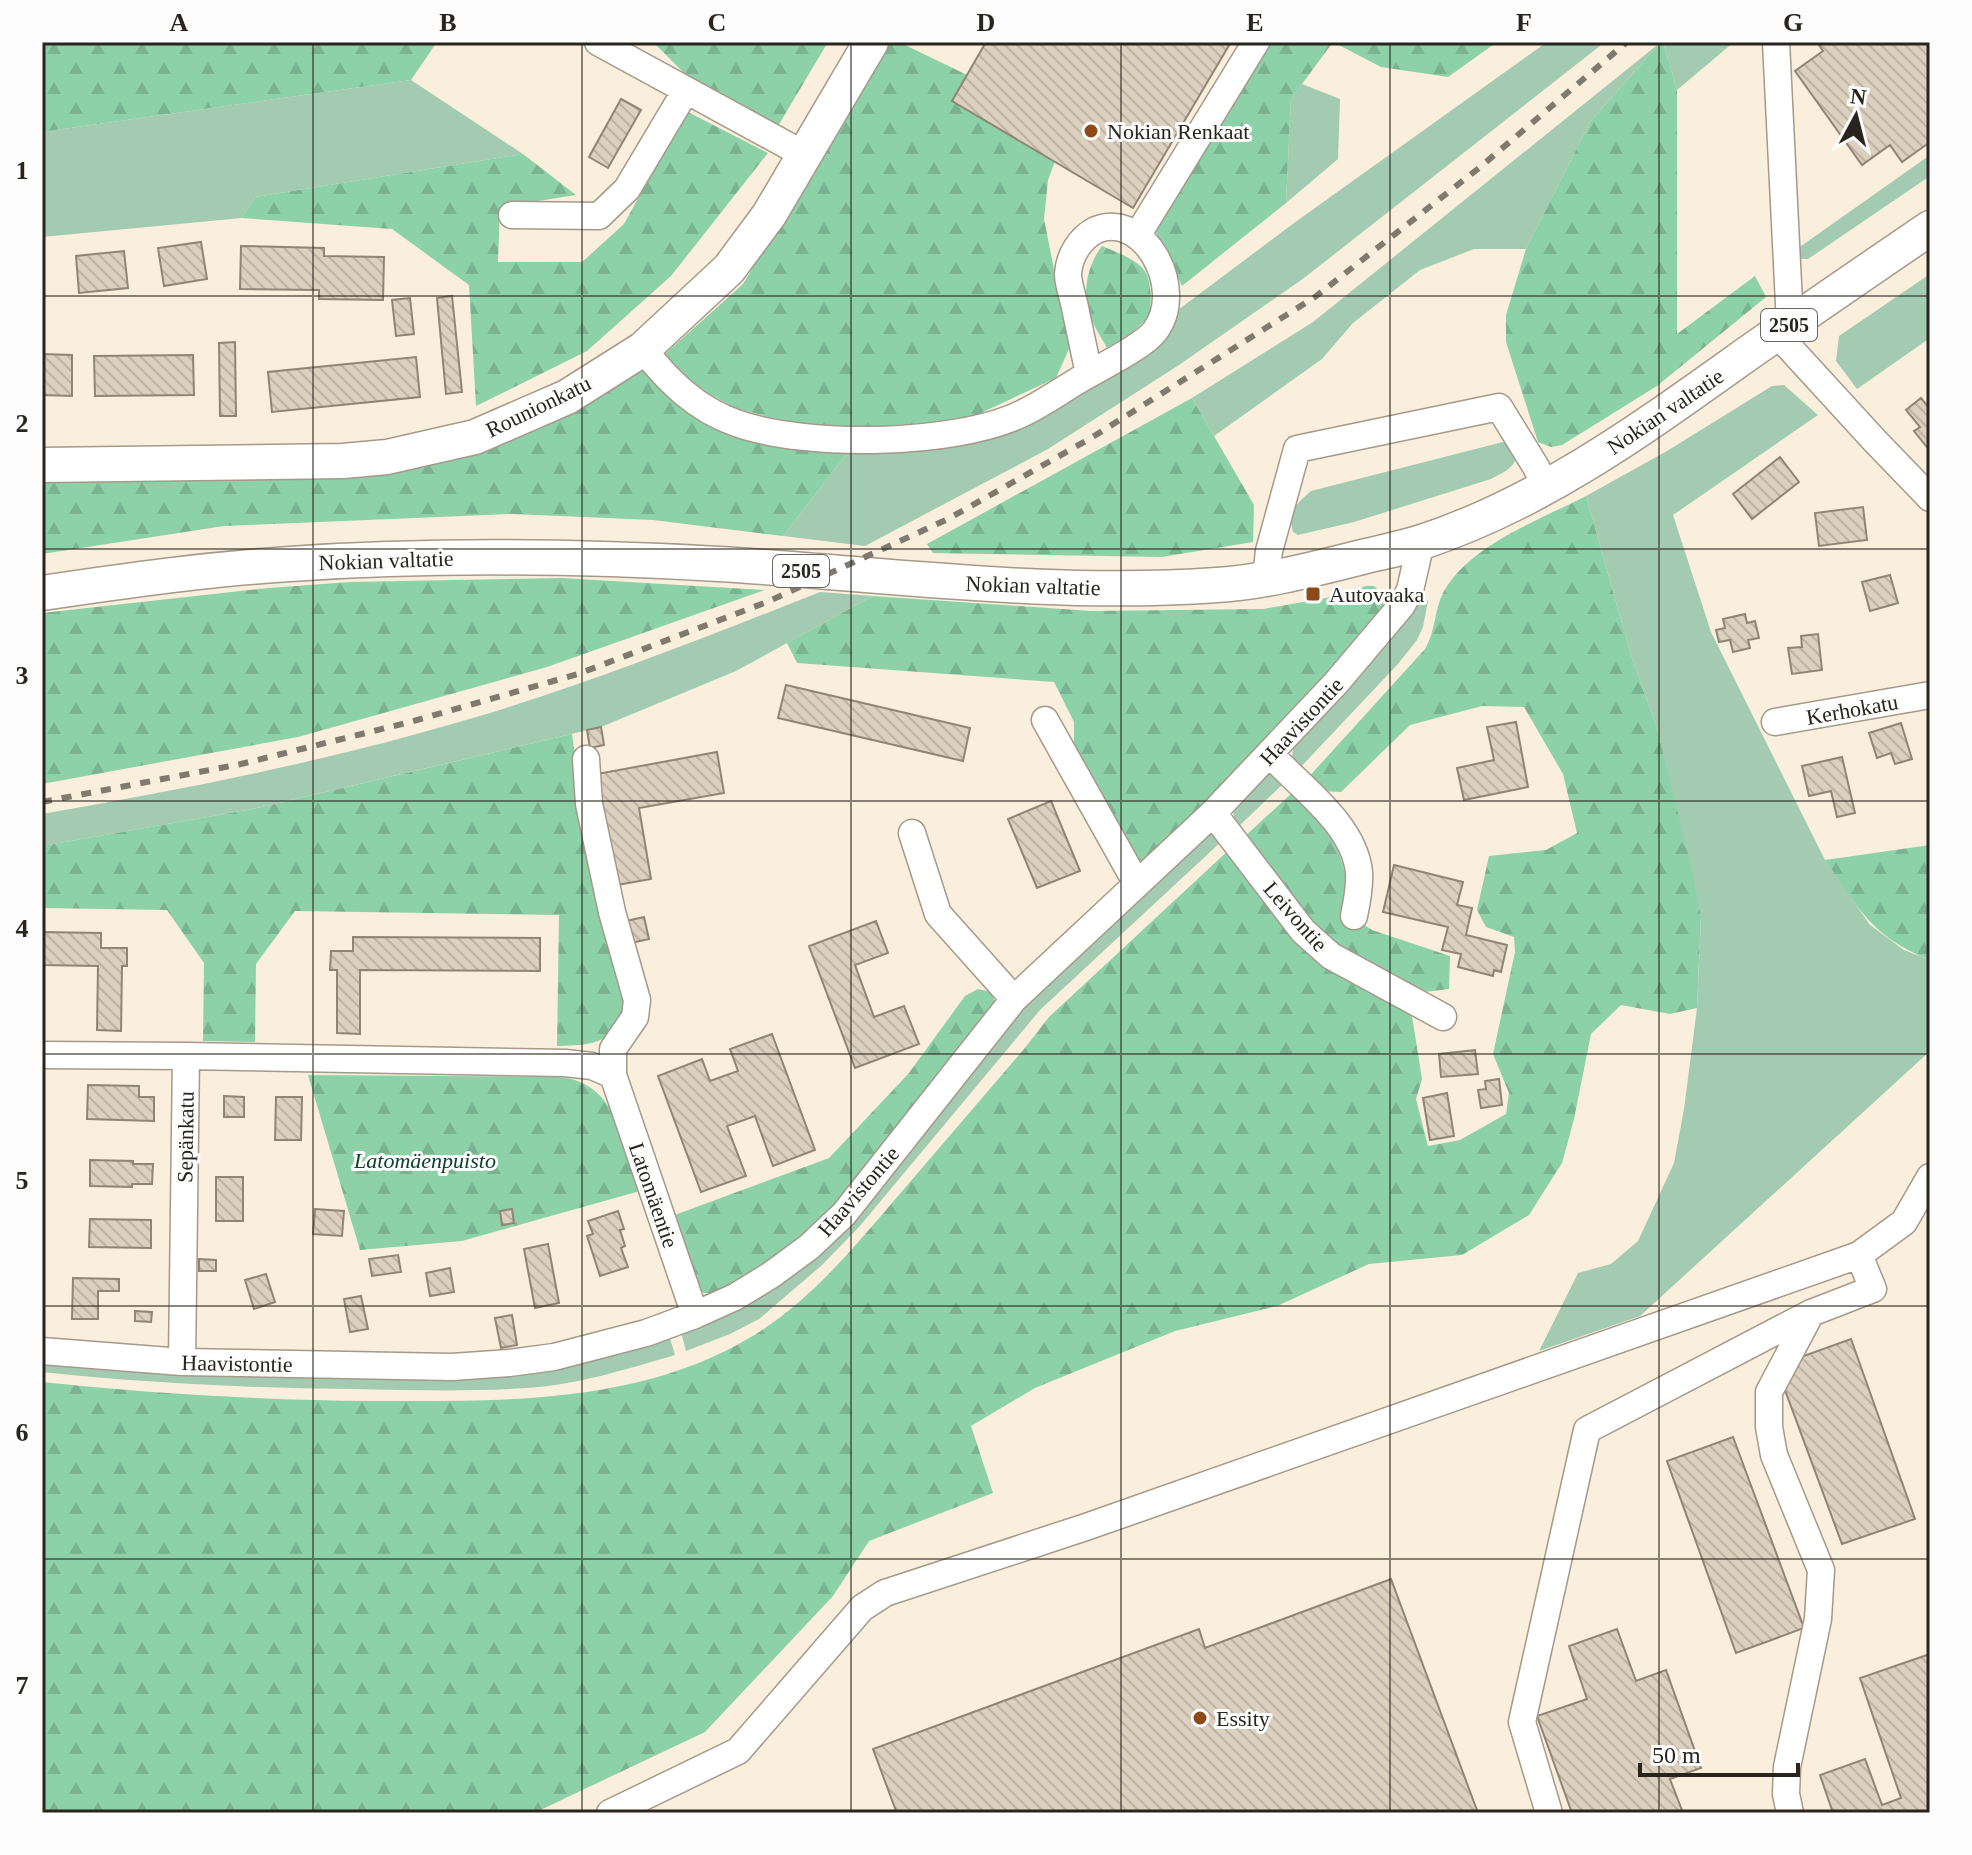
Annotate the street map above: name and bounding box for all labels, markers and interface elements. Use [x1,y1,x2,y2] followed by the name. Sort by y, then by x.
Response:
[170,8,189,37] text: A
[439,8,457,37] text: B
[708,8,726,37] text: C
[977,8,995,37] text: D
[1246,8,1264,37] text: E
[1516,8,1532,37] text: F
[1783,8,1803,37] text: G
[1816,76,1896,156] north arrow
[1849,83,1868,110] text: N
[1107,119,1249,144] place label: Nokian Renkaat
[1082,122,1100,140] marker: Nokian Renkaat
[16,156,29,185] text: 1
[1761,309,1817,341] road number: 2505
[1602,363,1728,460] street label: Nokian valtatie
[482,370,595,443] street label: Rounionkatu
[16,409,29,438] text: 2
[318,546,454,575] street label: Nokian valtatie
[773,555,829,587] road number: 2505
[965,571,1101,600] street label: Nokian valtatie
[1329,582,1425,607] place label: Autovaaka
[1304,585,1322,603] marker: Autovaaka
[16,661,29,690] text: 3
[1254,672,1348,771] street label: Haavistontie
[1804,689,1900,730] street label: Kerhokatu
[1259,876,1333,956] street label: Leivontie
[16,914,29,943] text: 4
[172,1091,199,1183] street label: Sepänkatu
[624,1139,683,1251] street label: Latomäentie
[812,1141,904,1241] street label: Haavistontie
[353,1148,496,1173] park label: Latomäenpuisto
[16,1166,29,1195] text: 5
[181,1350,293,1377] street label: Haavistontie
[16,1418,29,1447] text: 6
[16,1671,29,1700] text: 7
[1216,1706,1270,1731] place label: Essity
[1191,1709,1209,1727] marker: Essity
[1640,1727,1798,1777] scale bar
[1652,1742,1701,1768] text: 50 m

